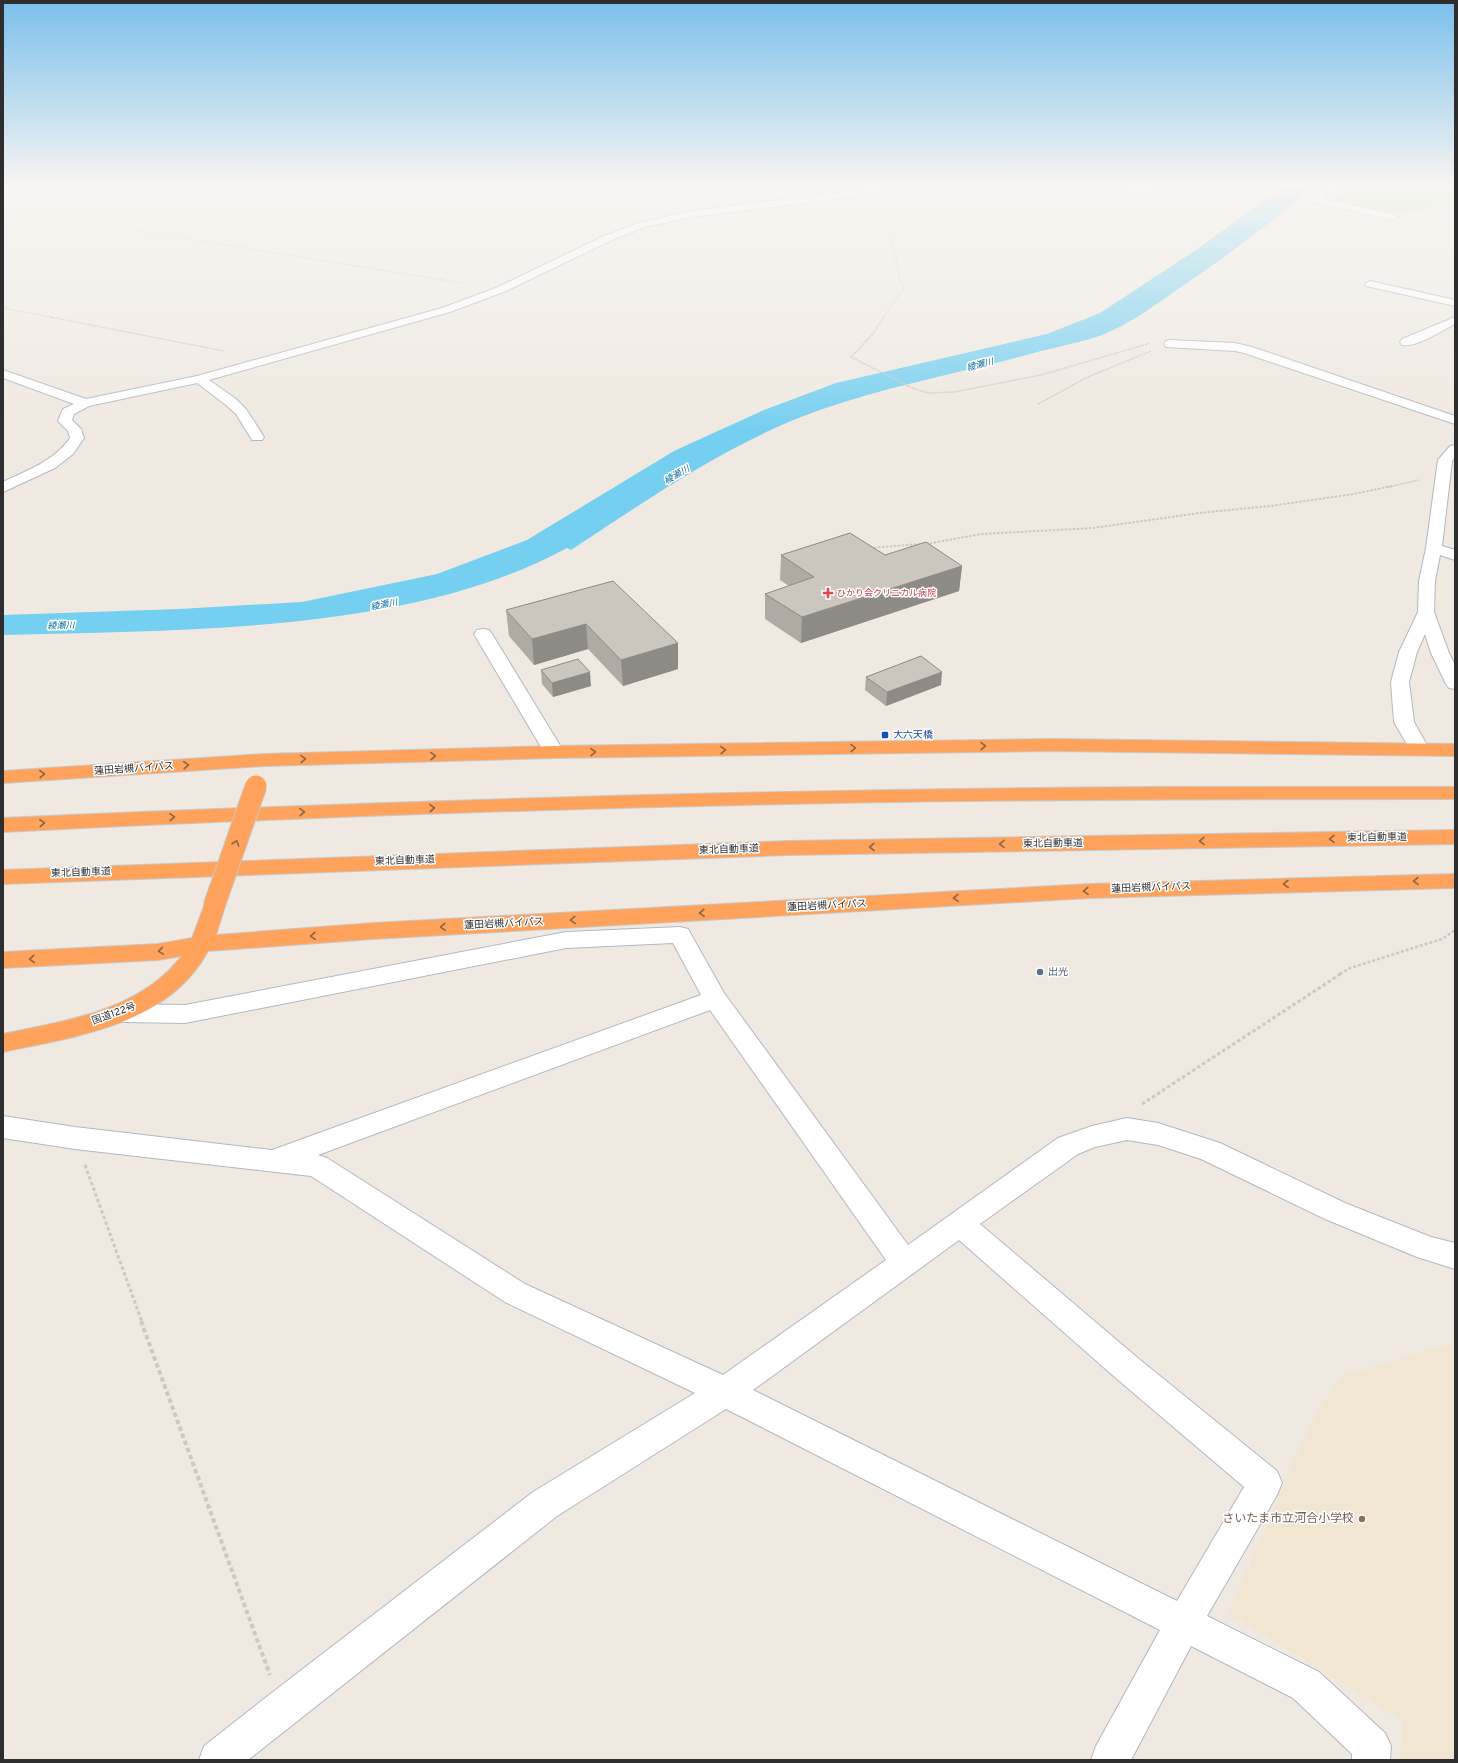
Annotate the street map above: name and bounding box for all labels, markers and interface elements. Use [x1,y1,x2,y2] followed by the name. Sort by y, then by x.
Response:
[966,356,995,374] water label: 綾瀬川
[663,463,692,487] water label: 綾瀬川
[822,587,834,599] marker: ひかり会クリニカル病院
[837,588,936,599] place label: ひかり会クリニカル病院
[370,597,399,613] water label: 綾瀬川
[47,620,76,632] water label: 綾瀬川
[893,729,933,742] place label: 大六天橋
[880,730,890,740] marker: 大六天橋
[980,742,986,750] one-way arrow
[850,744,856,752] one-way arrow
[720,746,726,754] one-way arrow
[590,747,596,756] one-way arrow
[430,751,436,760] one-way arrow
[300,755,306,764] one-way arrow
[94,760,174,778] street label: 蓮田岩槻バイパス
[183,761,189,770] one-way arrow
[39,770,45,779] one-way arrow
[429,804,435,812] one-way arrow
[299,808,305,816] one-way arrow
[169,813,175,821] one-way arrow
[39,819,45,828] one-way arrow
[1347,831,1407,845] street label: 東北自動車道
[1329,834,1335,843] one-way arrow
[1023,837,1083,851] street label: 東北自動車道
[1199,837,1205,845] one-way arrow
[232,839,240,846] one-way arrow
[999,840,1005,849] one-way arrow
[699,842,759,858] street label: 東北自動車道
[869,842,875,851] one-way arrow
[375,853,435,869] street label: 東北自動車道
[51,865,111,881] street label: 東北自動車道
[1413,877,1419,885] one-way arrow
[1111,880,1191,896] street label: 蓮田岩槻バイパス
[1283,880,1289,888] one-way arrow
[1083,887,1089,895] one-way arrow
[953,894,959,903] one-way arrow
[787,897,867,915] street label: 蓮田岩槻バイパス
[699,909,705,917] one-way arrow
[464,915,544,933] street label: 蓮田岩槻バイパス
[570,916,576,925] one-way arrow
[440,923,446,932] one-way arrow
[310,931,316,940] one-way arrow
[158,946,164,955] one-way arrow
[29,955,35,964] one-way arrow
[1048,966,1068,979] place label: 出光
[1035,967,1045,977] marker: 出光
[90,1000,138,1028] street label: 国道122号
[1222,1511,1354,1527] place label: さいたま市立河合小学校
[1357,1514,1367,1524] marker: さいたま市立河合小学校

